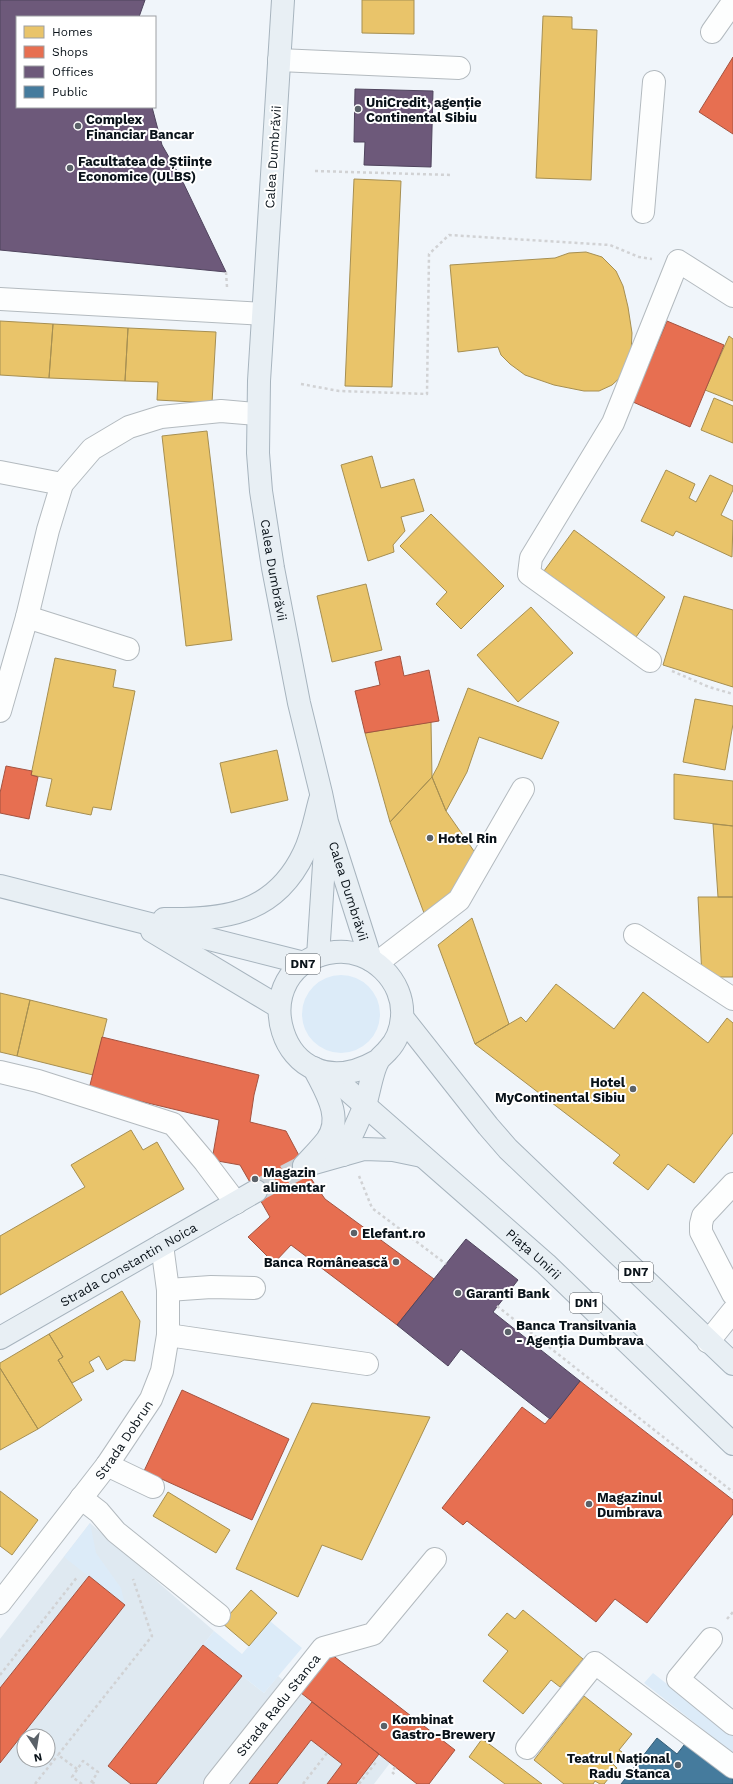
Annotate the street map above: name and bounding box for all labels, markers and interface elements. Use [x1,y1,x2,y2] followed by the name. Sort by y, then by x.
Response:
[16,16,156,108] legend
[52,25,93,39] text: Homes
[52,45,88,59] text: Shops
[52,65,94,79] text: Offices
[52,85,88,99] text: Public
[366,95,482,125] place label: UniCredit, agenție Continental Sibiu
[353,104,363,114] marker: UniCredit, agenție Continental Sibiu
[262,105,284,209] street label: Calea Dumbrăvii
[86,112,195,142] place label: Complex Financiar Bancar
[73,121,83,131] marker: Complex Financiar Bancar
[78,154,212,184] place label: Facultatea de Științe Economice (ULBS)
[65,163,75,173] marker: Facultatea de Științe Economice (ULBS)
[258,518,291,622] street label: Calea Dumbrăvii
[438,831,497,846] place label: Hotel Rin
[425,833,435,843] marker: Hotel Rin
[326,840,372,942] street label: Calea Dumbrăvii
[286,954,320,974] road number: DN7
[495,1075,626,1105] place label: Hotel MyContinental Sibiu
[628,1084,638,1094] marker: Hotel MyContinental Sibiu
[263,1165,326,1195] place label: Magazin alimentar
[250,1174,260,1184] marker: Magazin alimentar
[57,1219,200,1309] street label: Strada Constantin Noica
[503,1225,564,1282] street label: Piața Unirii
[362,1226,426,1241] place label: Elefant.ro
[349,1228,359,1238] marker: Elefant.ro
[264,1255,388,1270] place label: Banca Românească
[391,1257,401,1267] marker: Banca Românească
[619,1262,653,1282] road number: DN7
[466,1286,551,1301] place label: Garanti Bank
[453,1288,463,1298] marker: Garanti Bank
[570,1293,602,1313] road number: DN1
[516,1318,644,1348] place label: Banca Transilvania - Agenția Dumbrava
[503,1327,513,1337] marker: Banca Transilvania - Agenția Dumbrava
[91,1397,156,1482] street label: Strada Dobrun
[597,1490,663,1520] place label: Magazinul Dumbrava
[584,1499,594,1509] marker: Magazinul Dumbrava
[233,1650,323,1759] street label: Strada Radu Stanca
[392,1712,496,1742] place label: Kombinat Gastro-Brewery
[379,1721,389,1731] marker: Kombinat Gastro-Brewery
[16,1728,56,1768] north arrow
[33,1750,43,1764] text: N
[567,1751,671,1781] place label: Teatrul Național Radu Stanca
[673,1760,683,1770] marker: Teatrul Național Radu Stanca

